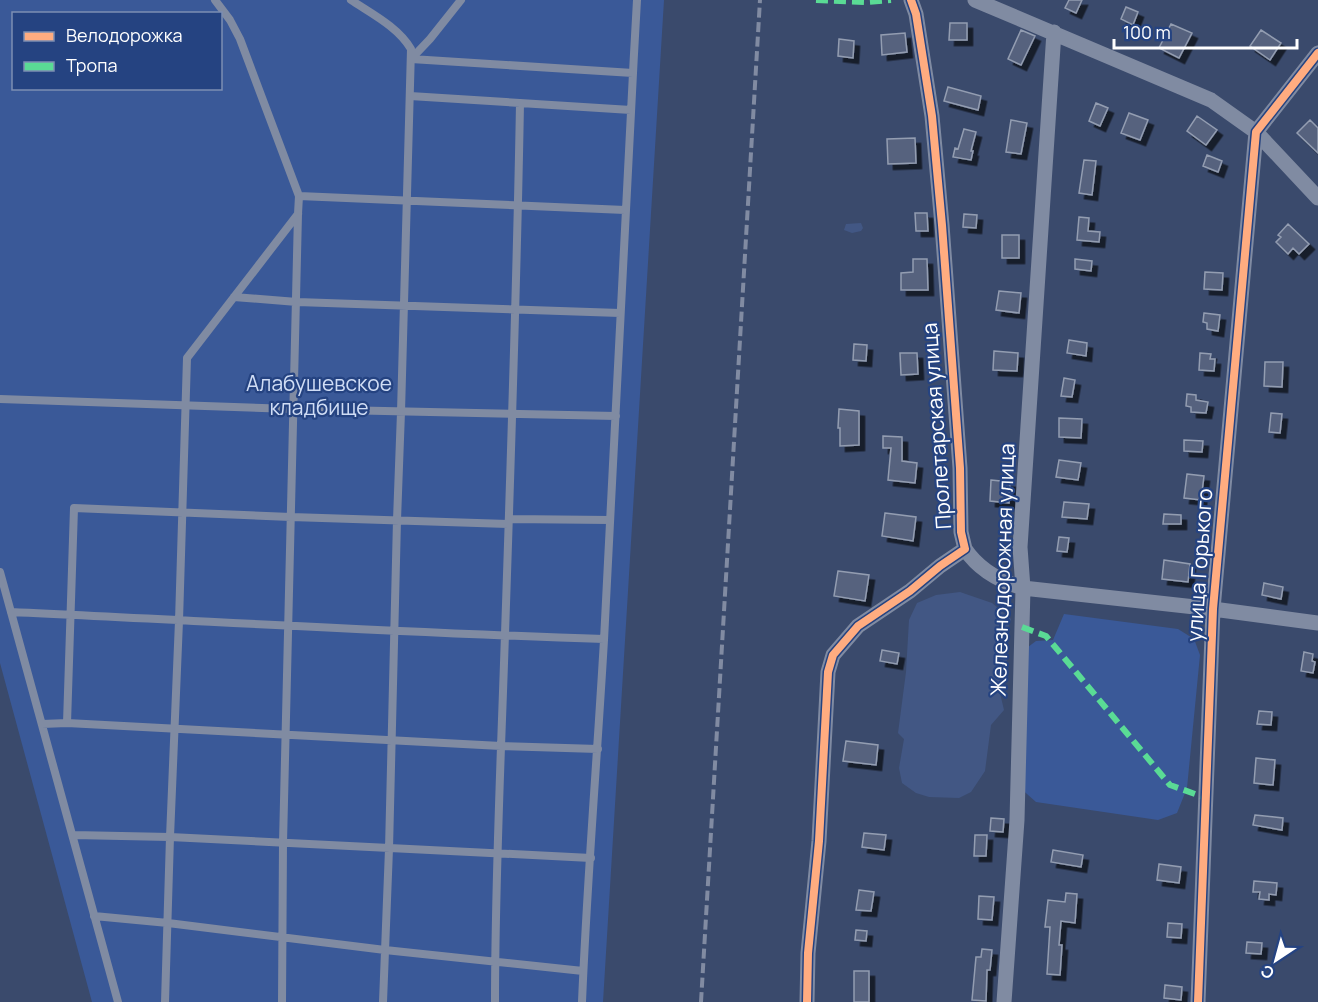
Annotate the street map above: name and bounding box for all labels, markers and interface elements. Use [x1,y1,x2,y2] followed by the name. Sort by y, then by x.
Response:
[12,12,222,90] legend
[1114,12,1297,50] scale bar
[1123,20,1171,44] text: 100 m
[66,23,183,47] text: Велодорожка
[66,53,117,77] text: Тропа
[915,322,957,530] street label: Пролетарская улица
[246,369,392,421] park label: Алабушевское кладбище
[984,443,1020,697] street label: Железнодорожная улица
[1180,487,1218,643] street label: улица Горького
[1246,930,1306,990] north arrow
[1256,960,1278,985] text: С

